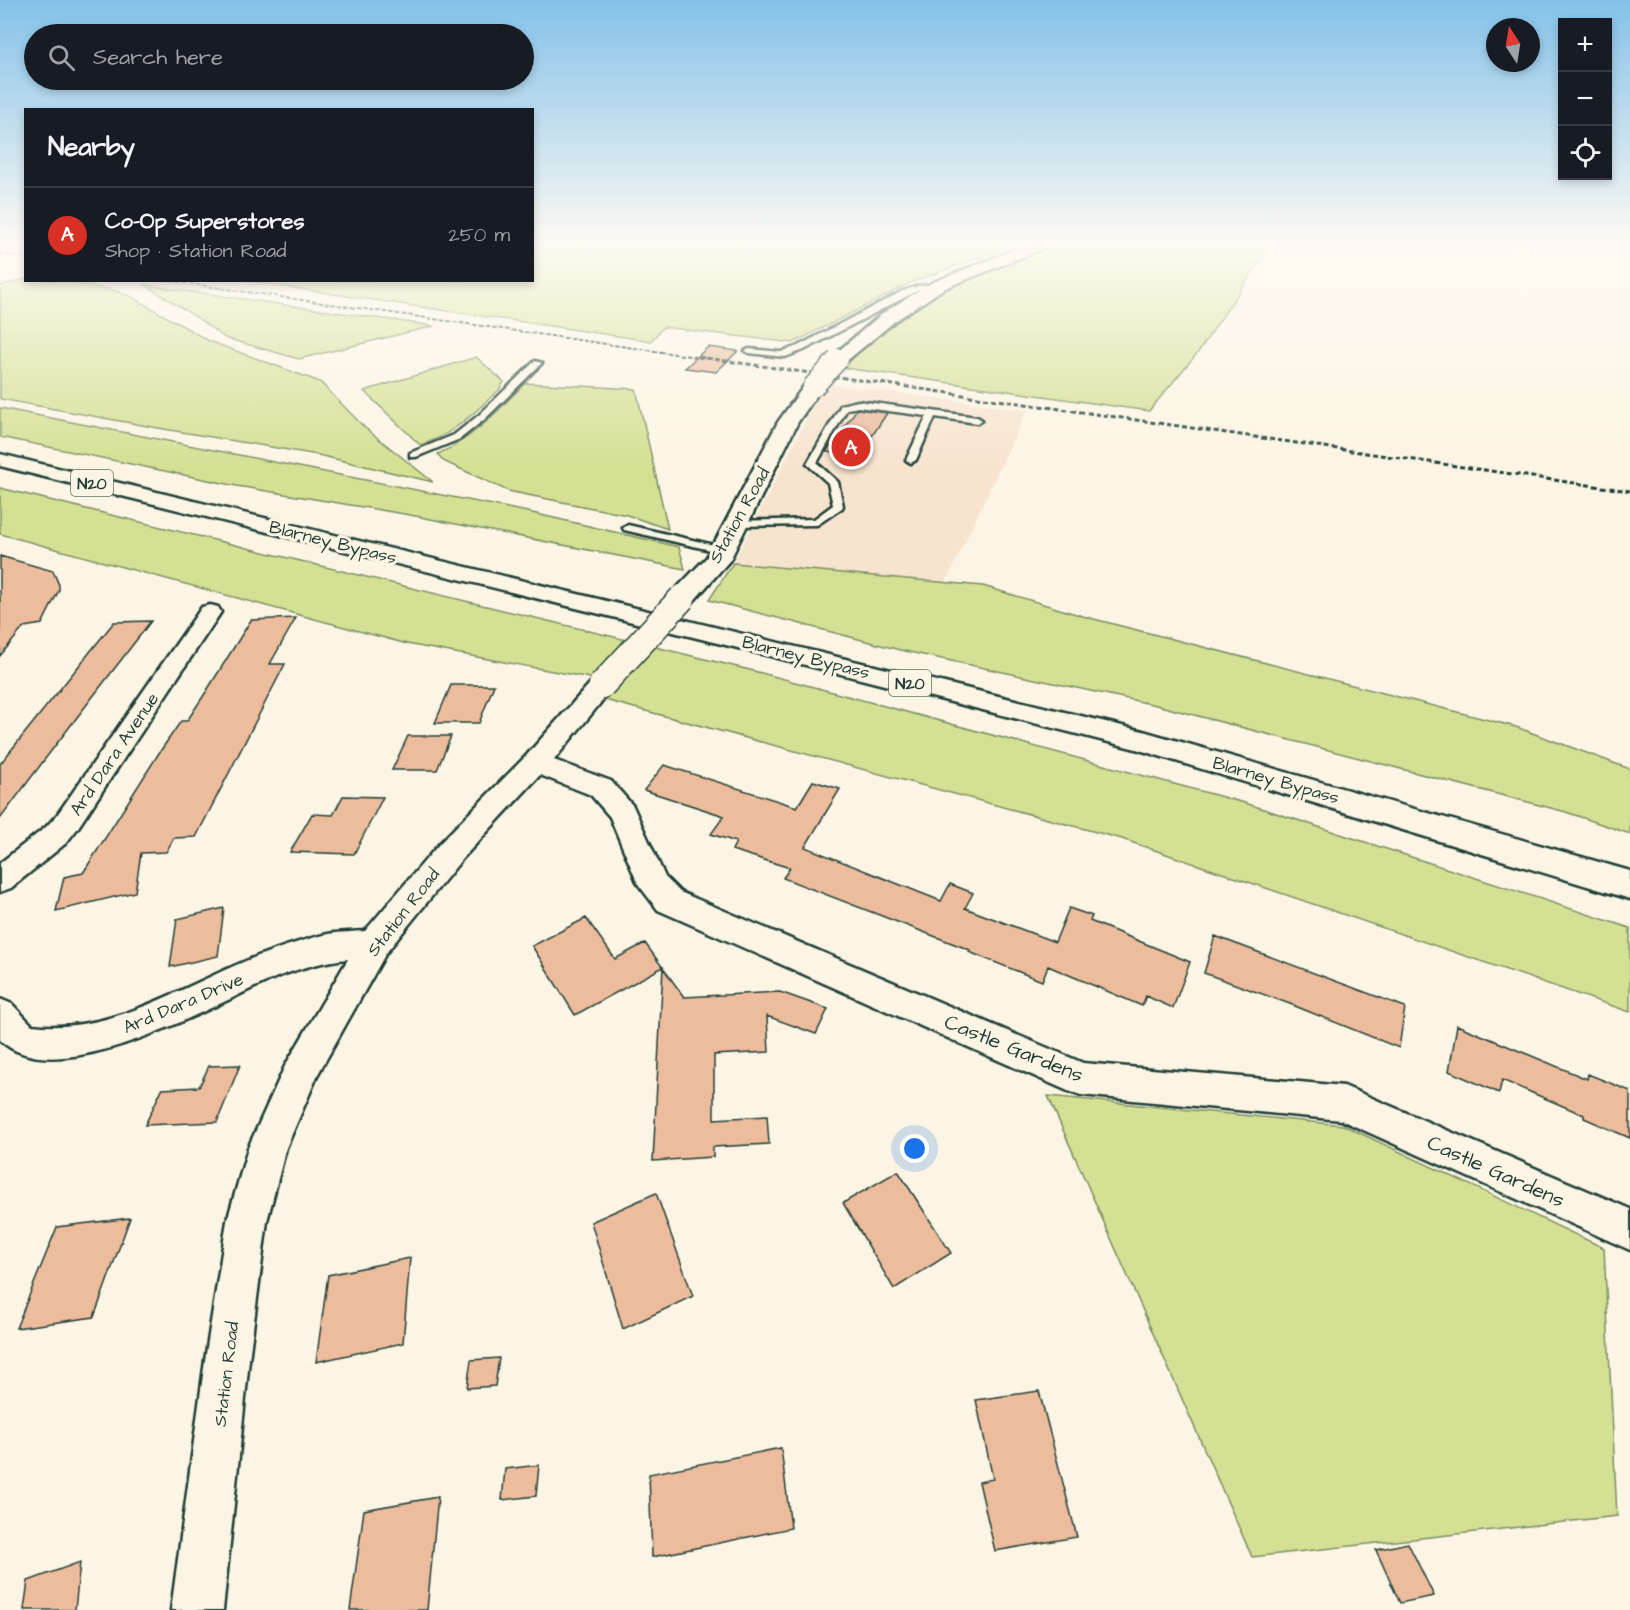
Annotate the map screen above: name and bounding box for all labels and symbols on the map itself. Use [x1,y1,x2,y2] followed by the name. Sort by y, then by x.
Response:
[1486,18,1540,72] north arrow
[832,424,870,470] pin: A
[703,463,776,568] street label: Station Road
[71,470,113,496] road number: N20
[266,515,399,571] street label: Blarney Bypass
[739,630,872,686] street label: Blarney Bypass
[889,670,931,696] road number: N20
[64,688,165,821] street label: Ard Dara Avenue
[1209,750,1342,811] street label: Blarney Bypass
[361,863,446,962] street label: Station Road
[119,967,247,1040] street label: Ard Dara Drive
[940,1007,1088,1090] street label: Castle Gardens
[1422,1128,1569,1215] street label: Castle Gardens
[900,1134,929,1163] your location
[208,1320,245,1428] street label: Station Road

